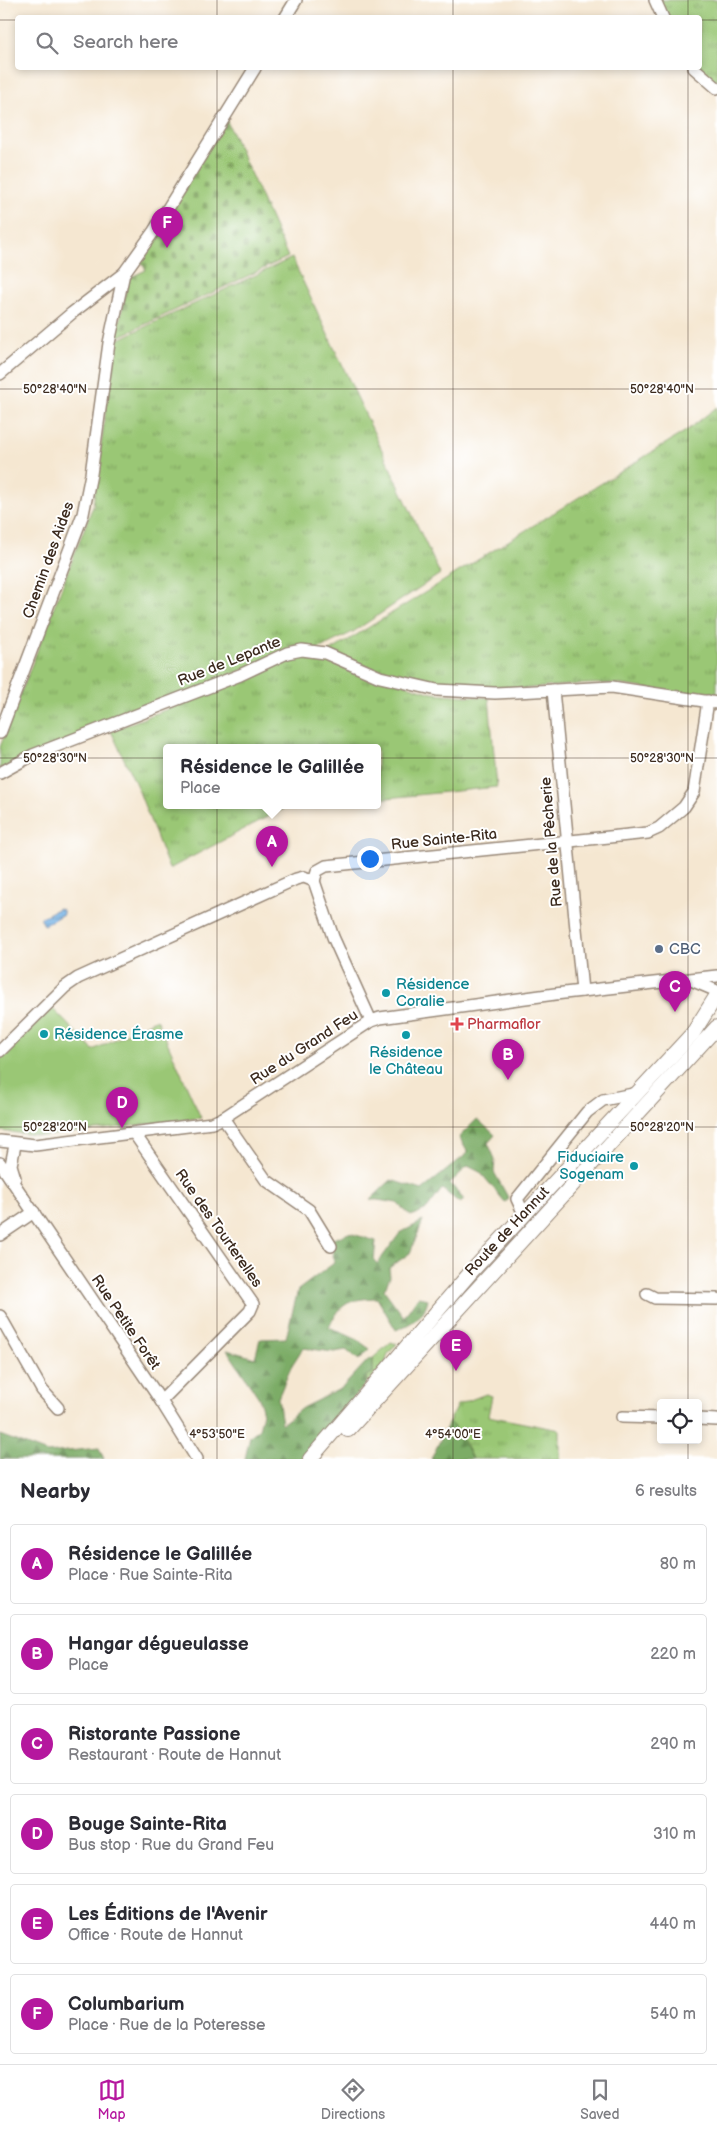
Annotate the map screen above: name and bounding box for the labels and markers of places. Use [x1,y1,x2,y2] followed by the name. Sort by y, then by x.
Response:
[151,207,183,248] pin: F
[256,826,288,867] pin: A
[669,940,701,959] place label: CBC
[653,943,665,955] marker: CBC
[659,971,691,1012] pin: C
[396,975,470,1011] place label: Résidence Coralie
[380,987,392,999] marker: Résidence Coralie
[467,1015,541,1034] place label: Pharmaflor
[451,1018,463,1030] marker: Pharmaflor
[54,1025,183,1044] place label: Résidence Érasme
[38,1028,50,1040] marker: Résidence Érasme
[400,1029,412,1041] marker: Résidence le Château
[492,1039,524,1080] pin: B
[369,1043,443,1079] place label: Résidence le Château
[106,1087,138,1128] pin: D
[557,1148,624,1184] place label: Fiduciaire Sogenam
[628,1160,640,1172] marker: Fiduciaire Sogenam
[440,1330,472,1371] pin: E

